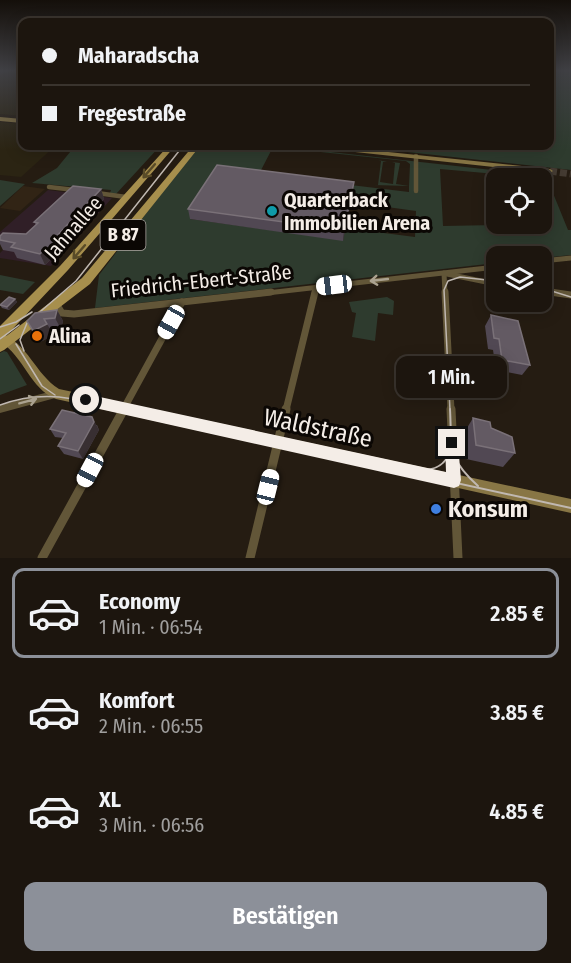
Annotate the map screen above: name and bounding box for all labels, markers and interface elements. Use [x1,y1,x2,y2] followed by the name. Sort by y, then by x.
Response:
[78,42,199,69] text: Maharadscha
[78,100,186,127] text: Fregestraße
[142,163,155,179] one-way arrow
[486,168,552,312] map controls
[486,168,552,234] button: locate
[284,188,430,235] place label: Quarterback Immobilien Arena
[39,191,107,265] street label: Jahnallee
[265,204,279,218] marker: Quarterback Immobilien Arena
[100,220,146,250] road number: B 87
[72,244,86,259] one-way arrow
[486,246,552,312] button: layers
[109,260,293,302] street label: Friedrich-Ebert-Straße
[315,274,353,296] car
[370,275,390,286] one-way arrow
[154,302,188,342] car
[48,324,91,348] place label: Alina
[30,329,44,343] marker: Alina
[396,356,508,398] callout: 1 Min.
[428,365,475,389] text: 1 Min.
[72,386,99,413] route start
[18,395,37,407] one-way arrow
[261,403,375,453] street label: Waldstraße
[438,429,465,456] route end
[74,450,106,490] car
[255,467,281,507] car
[448,495,528,523] place label: Konsum
[429,502,443,516] marker: Konsum
[27,586,81,640] icon: car
[99,588,180,615] text: Economy
[490,600,544,627] text: 2.85 €
[99,615,203,639] text: 1 Min. · 06:54
[27,685,81,739] icon: car
[99,687,174,714] text: Komfort
[490,699,544,726] text: 3.85 €
[99,714,203,738] text: 2 Min. · 06:55
[27,784,81,838] icon: car
[99,786,121,813] text: XL
[489,798,544,825] text: 4.85 €
[99,813,204,837] text: 3 Min. · 06:56
[24,882,547,951] button: Bestätigen

